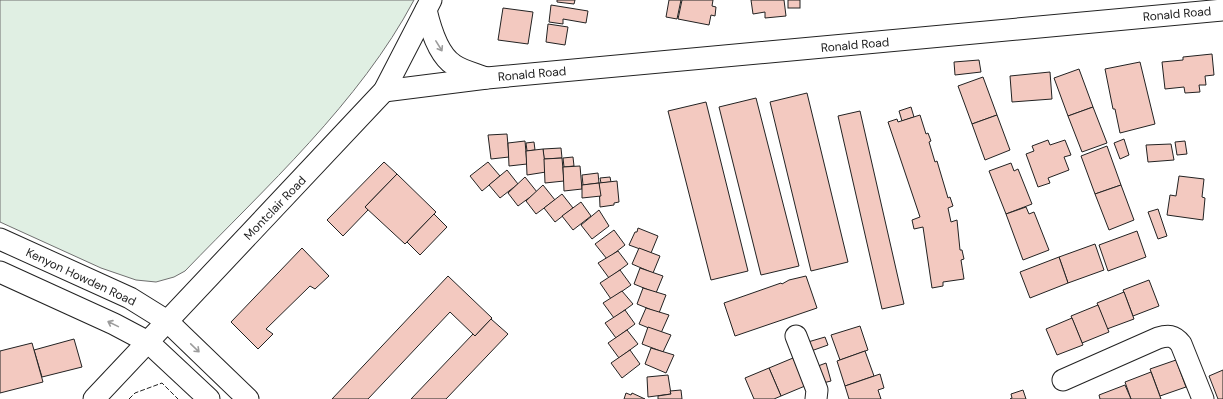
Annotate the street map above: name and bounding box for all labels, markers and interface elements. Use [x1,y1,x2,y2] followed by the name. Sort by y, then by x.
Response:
[1142,3,1212,25] street label: Ronald Road
[820,34,890,56] street label: Ronald Road
[435,41,443,52] one-way arrow
[497,63,567,85] street label: Ronald Road
[240,173,310,243] street label: Montclair Road
[23,244,139,310] street label: Kenyon Howden Road
[108,320,120,327] one-way arrow
[190,344,200,353] one-way arrow

